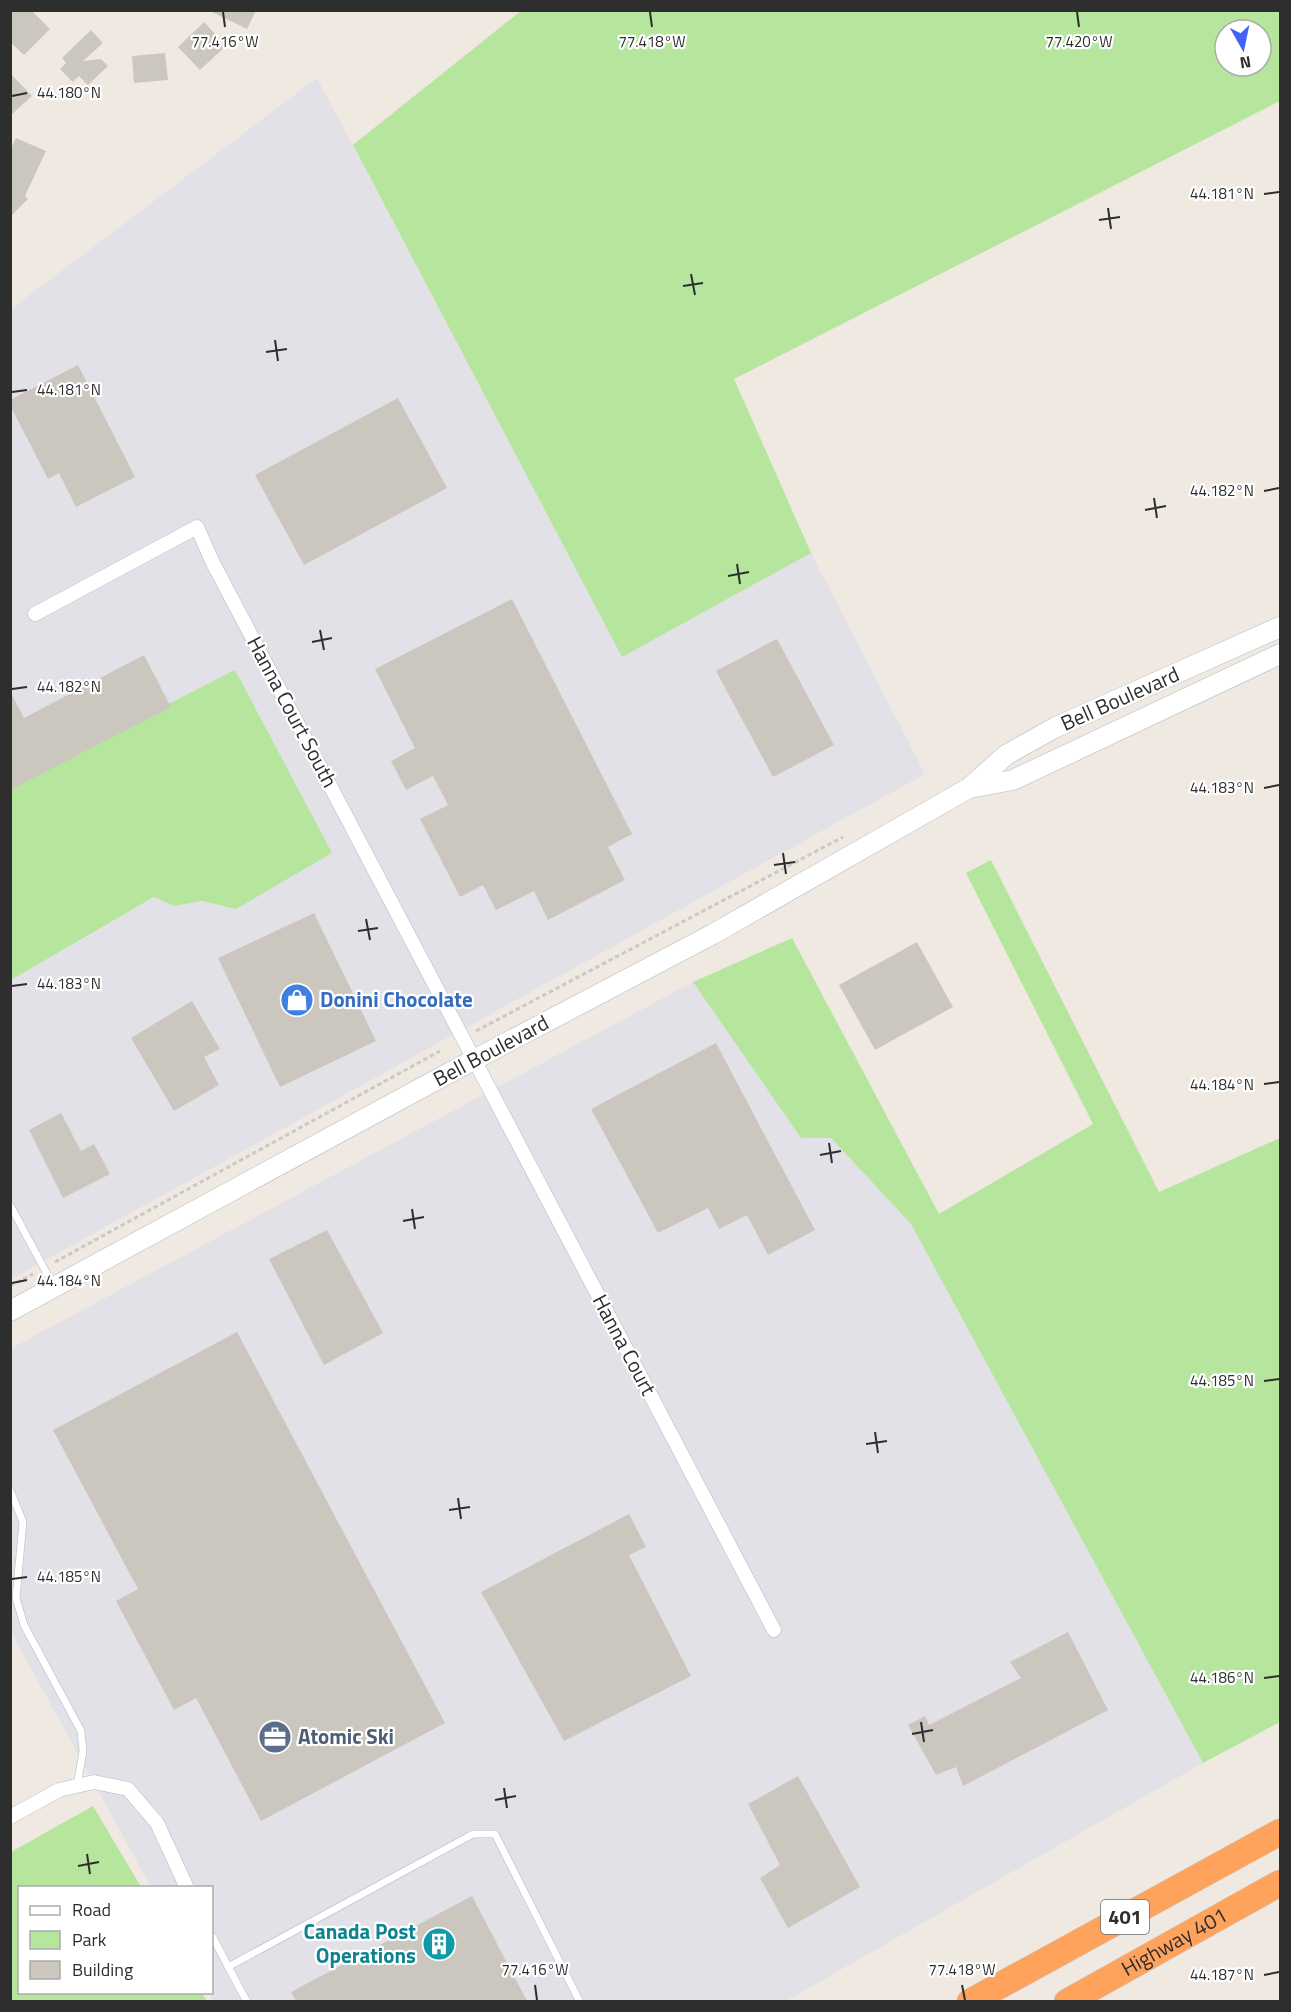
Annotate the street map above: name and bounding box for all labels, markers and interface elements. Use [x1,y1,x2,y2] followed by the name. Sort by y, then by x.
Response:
[1213,18,1273,78] north arrow
[192,30,258,53] text: 77.416°W
[619,30,685,53] text: 77.418°W
[1046,30,1112,53] text: 77.420°W
[1238,50,1253,76] text: N
[37,81,101,104] text: 44.180°N
[1190,182,1254,205] text: 44.181°N
[37,378,101,401] text: 44.181°N
[1190,479,1254,502] text: 44.182°N
[239,630,346,793] street label: Hanna Court South
[1055,658,1184,739] street label: Bell Boulevard
[37,675,101,698] text: 44.182°N
[1190,776,1254,799] text: 44.183°N
[37,972,101,995] text: 44.183°N
[279,982,315,1018] shop icon: Donini Chocolate
[320,983,473,1015] place label: Donini Chocolate
[427,1006,554,1094] street label: Bell Boulevard
[1190,1073,1254,1096] text: 44.184°N
[37,1269,101,1292] text: 44.184°N
[585,1288,665,1401] street label: Hanna Court
[1190,1369,1254,1392] text: 44.185°N
[37,1565,101,1588] text: 44.185°N
[1190,1666,1254,1689] text: 44.186°N
[257,1719,293,1755] office icon: Atomic Ski
[298,1720,394,1752] place label: Atomic Ski
[18,1886,213,1994] legend
[72,1896,111,1923] text: Road
[1115,1899,1233,1984] street label: Highway 401
[1101,1900,1149,1934] road number: 401
[304,1915,416,1971] place label: Canada Post Operations
[72,1926,107,1953] text: Park
[421,1926,457,1962] building icon: Canada Post Operations
[72,1956,133,1983] text: Building
[502,1958,568,1981] text: 77.416°W
[929,1958,995,1981] text: 77.418°W
[1190,1963,1254,1986] text: 44.187°N

